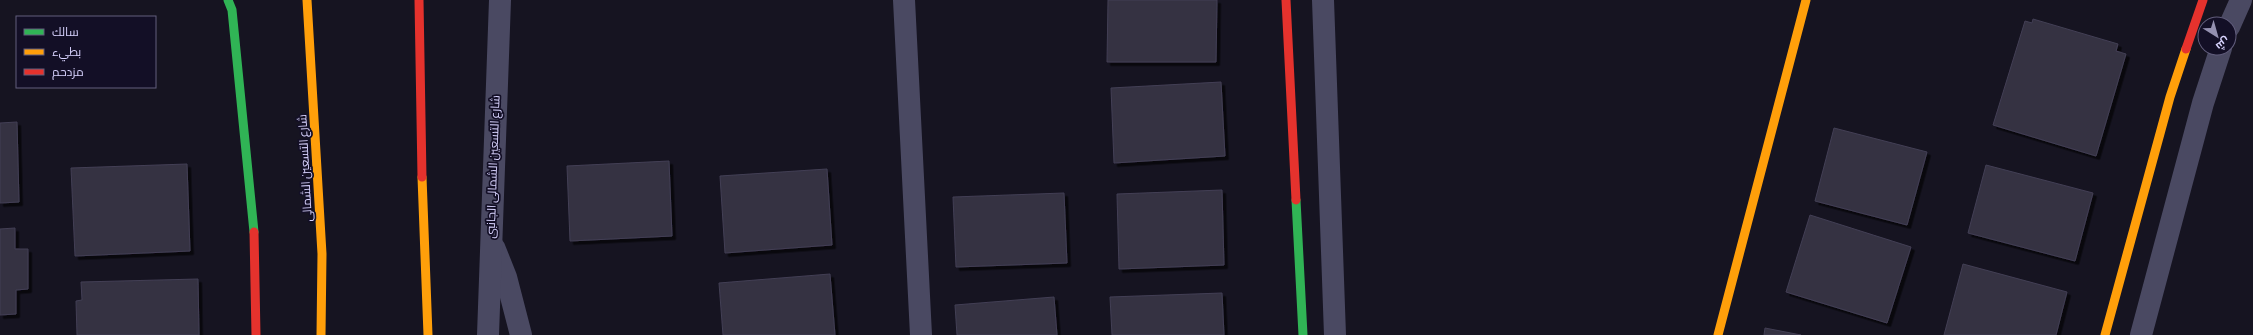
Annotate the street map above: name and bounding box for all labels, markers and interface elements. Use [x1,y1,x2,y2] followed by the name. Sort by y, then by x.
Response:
[16,16,156,88] legend
[2197,16,2237,56] north arrow
[52,25,79,40] text: سالك
[2213,34,2232,53] text: ش
[52,45,81,62] text: بطيء
[52,65,84,80] text: مزدحم
[484,95,504,239] street label: شارع التسعين الشمالى الجانبى
[295,114,316,222] street label: شارع التسعين الشمالى

